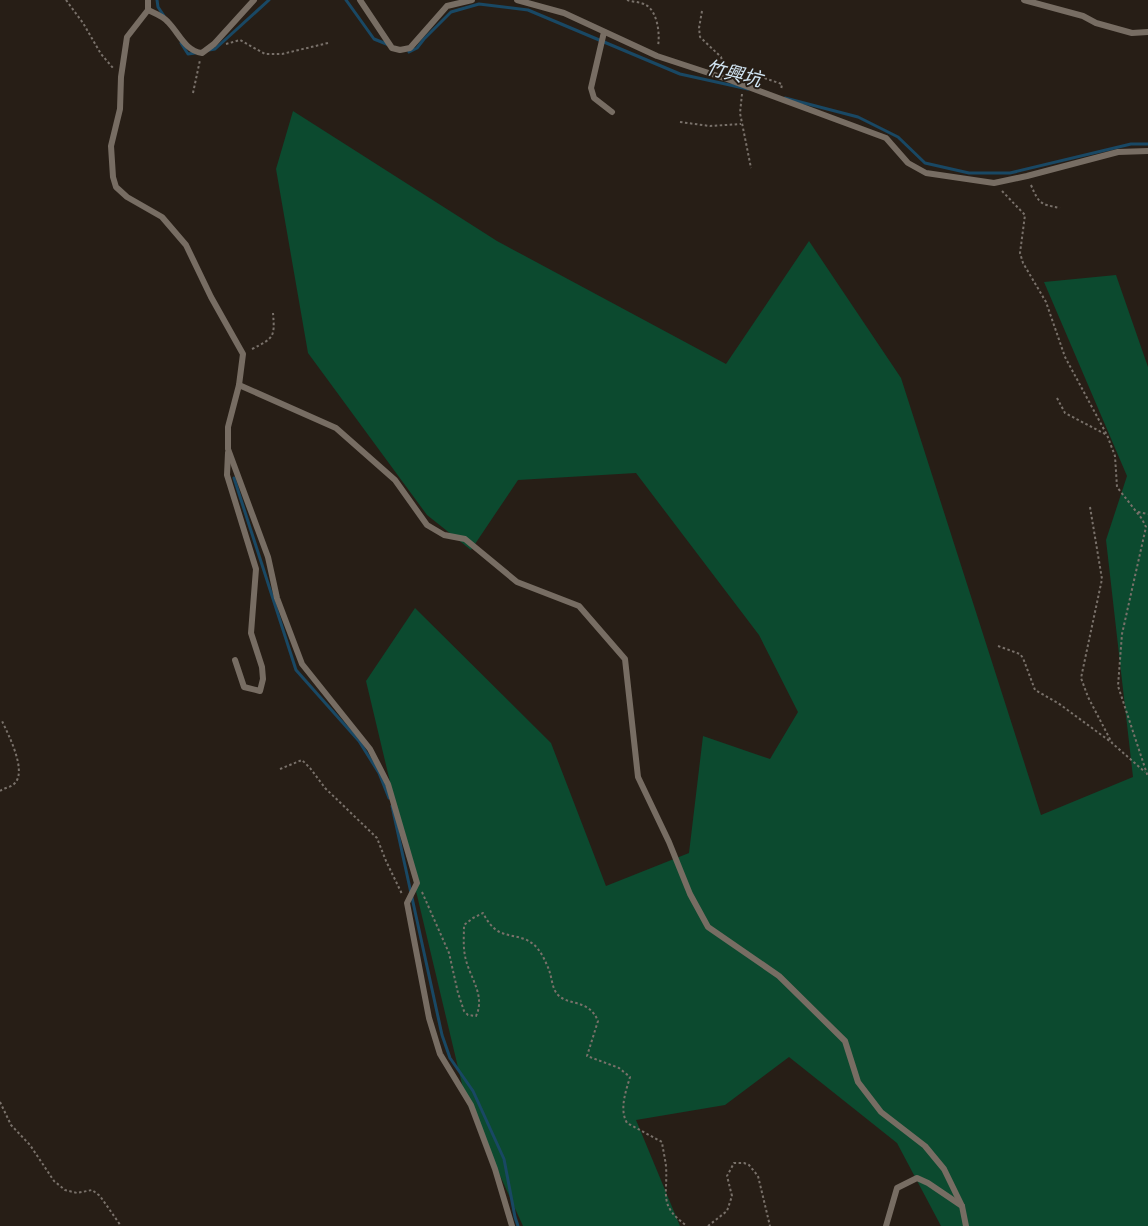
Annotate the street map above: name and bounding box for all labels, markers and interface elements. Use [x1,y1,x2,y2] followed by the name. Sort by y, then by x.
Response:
[703,54,767,93] water label: 竹興坑

